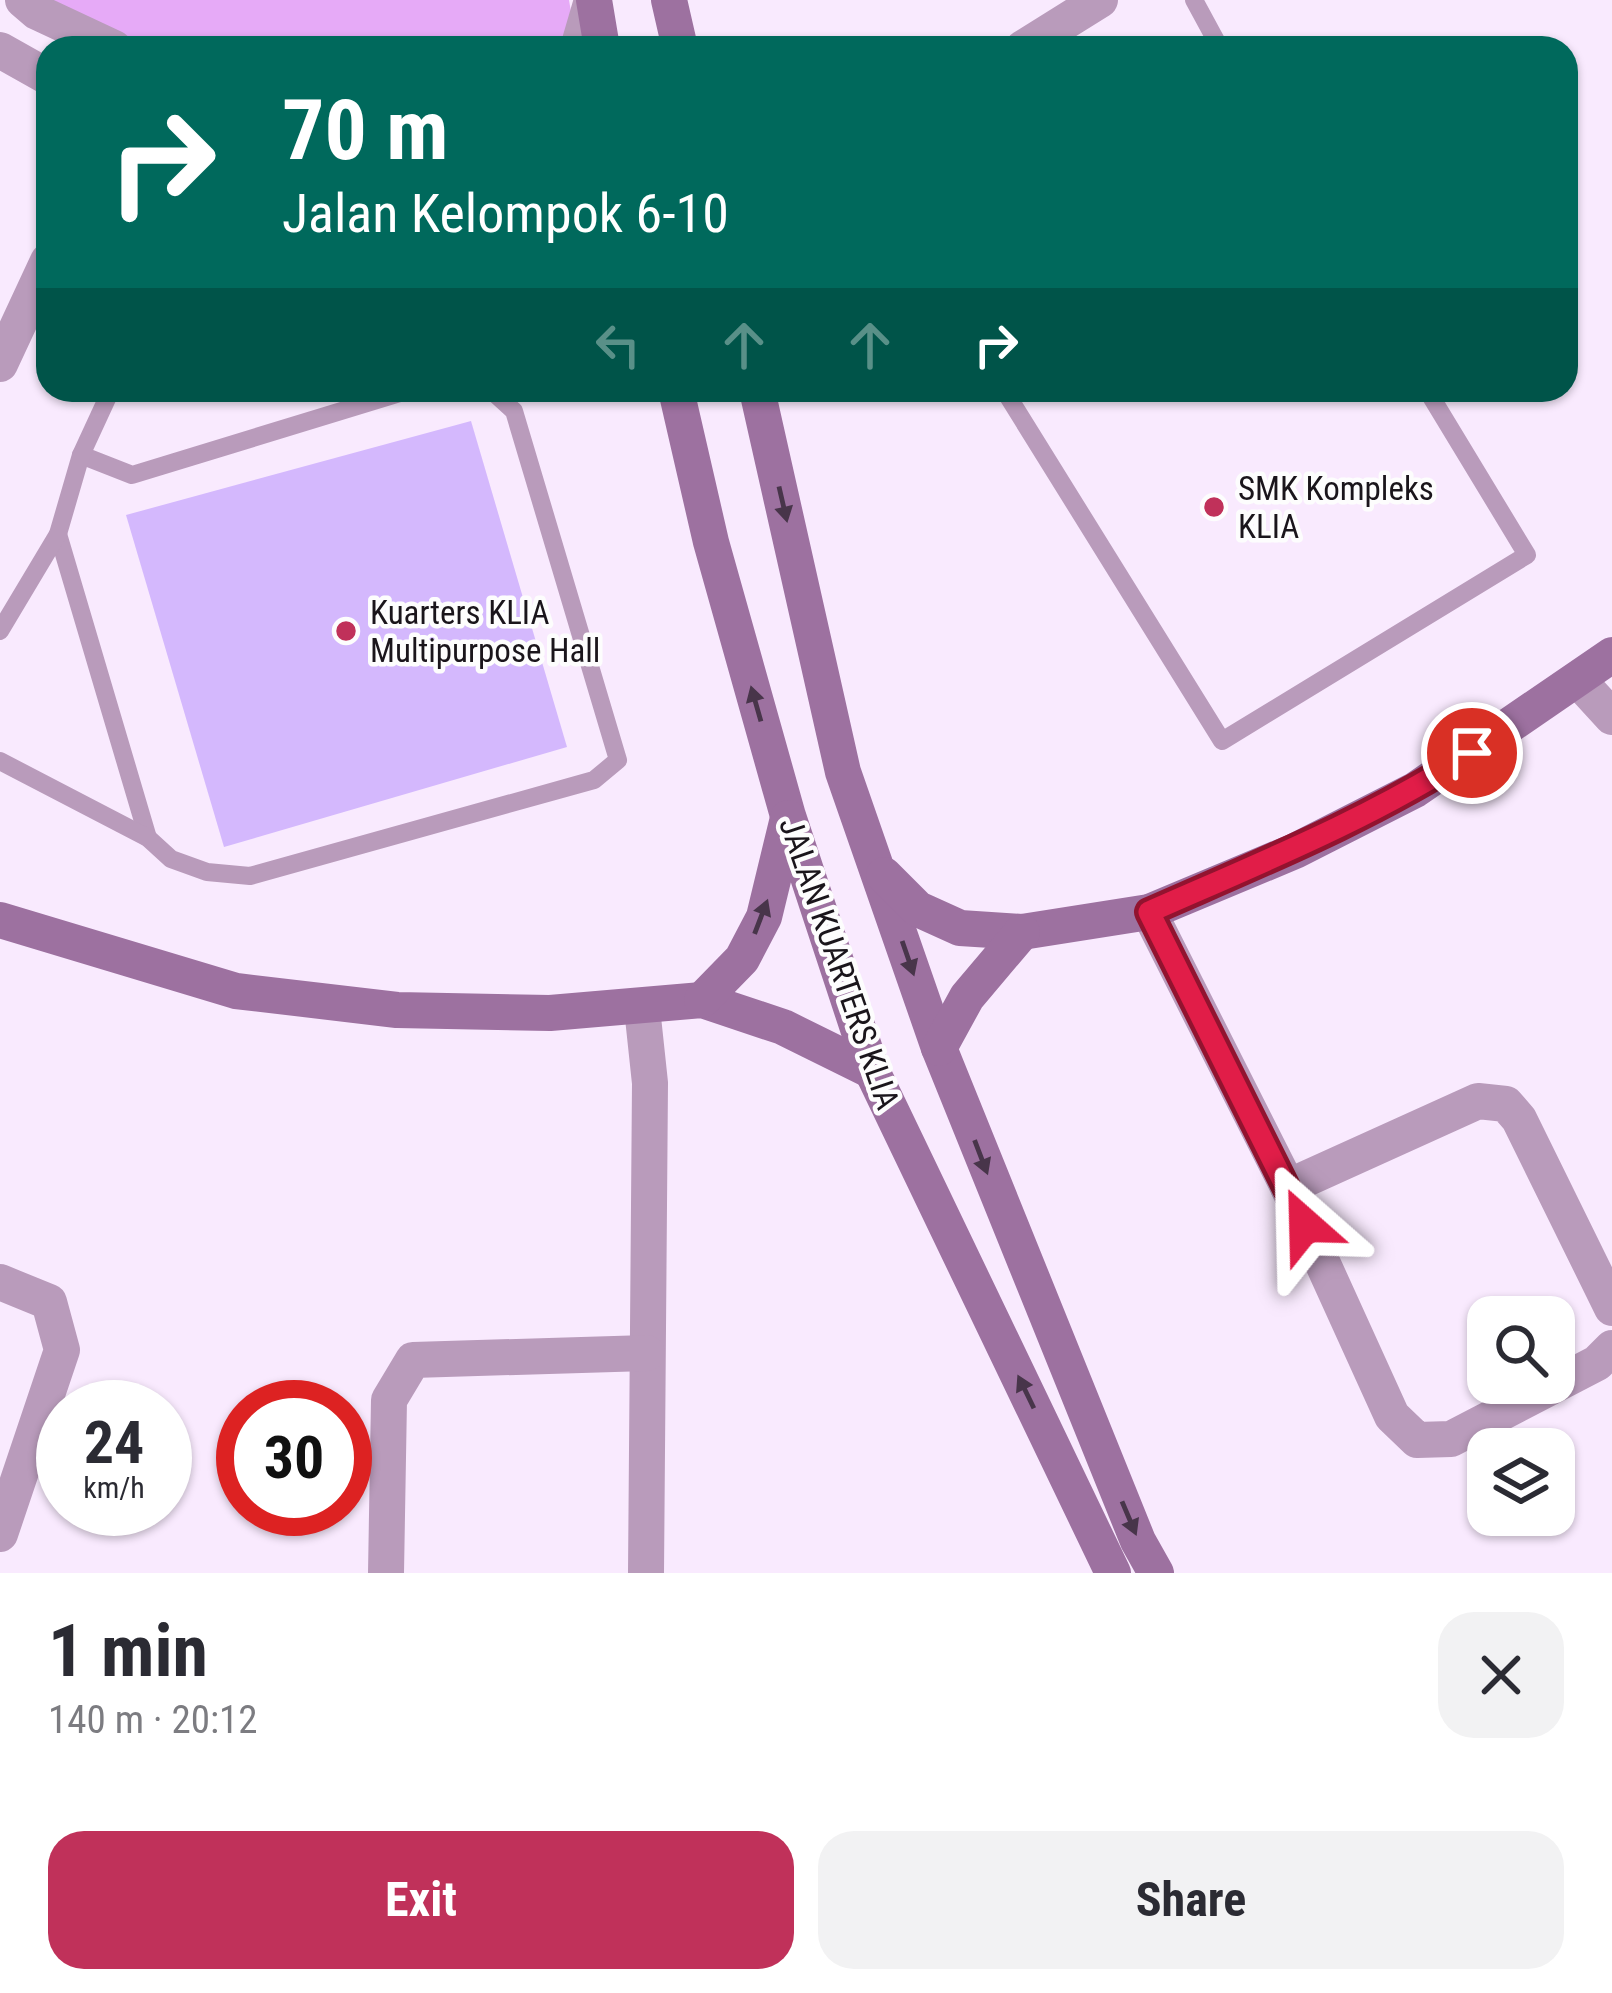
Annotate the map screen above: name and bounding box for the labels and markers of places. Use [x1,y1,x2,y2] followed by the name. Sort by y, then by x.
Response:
[1238,469,1434,546] place label: SMK Kompleks KLIA
[1201,494,1227,520] marker: SMK Kompleks KLIA
[370,593,600,670] place label: Kuarters KLIA Multipurpose Hall
[333,618,359,644] marker: Kuarters KLIA Multipurpose Hall
[1421,702,1523,804] pin

